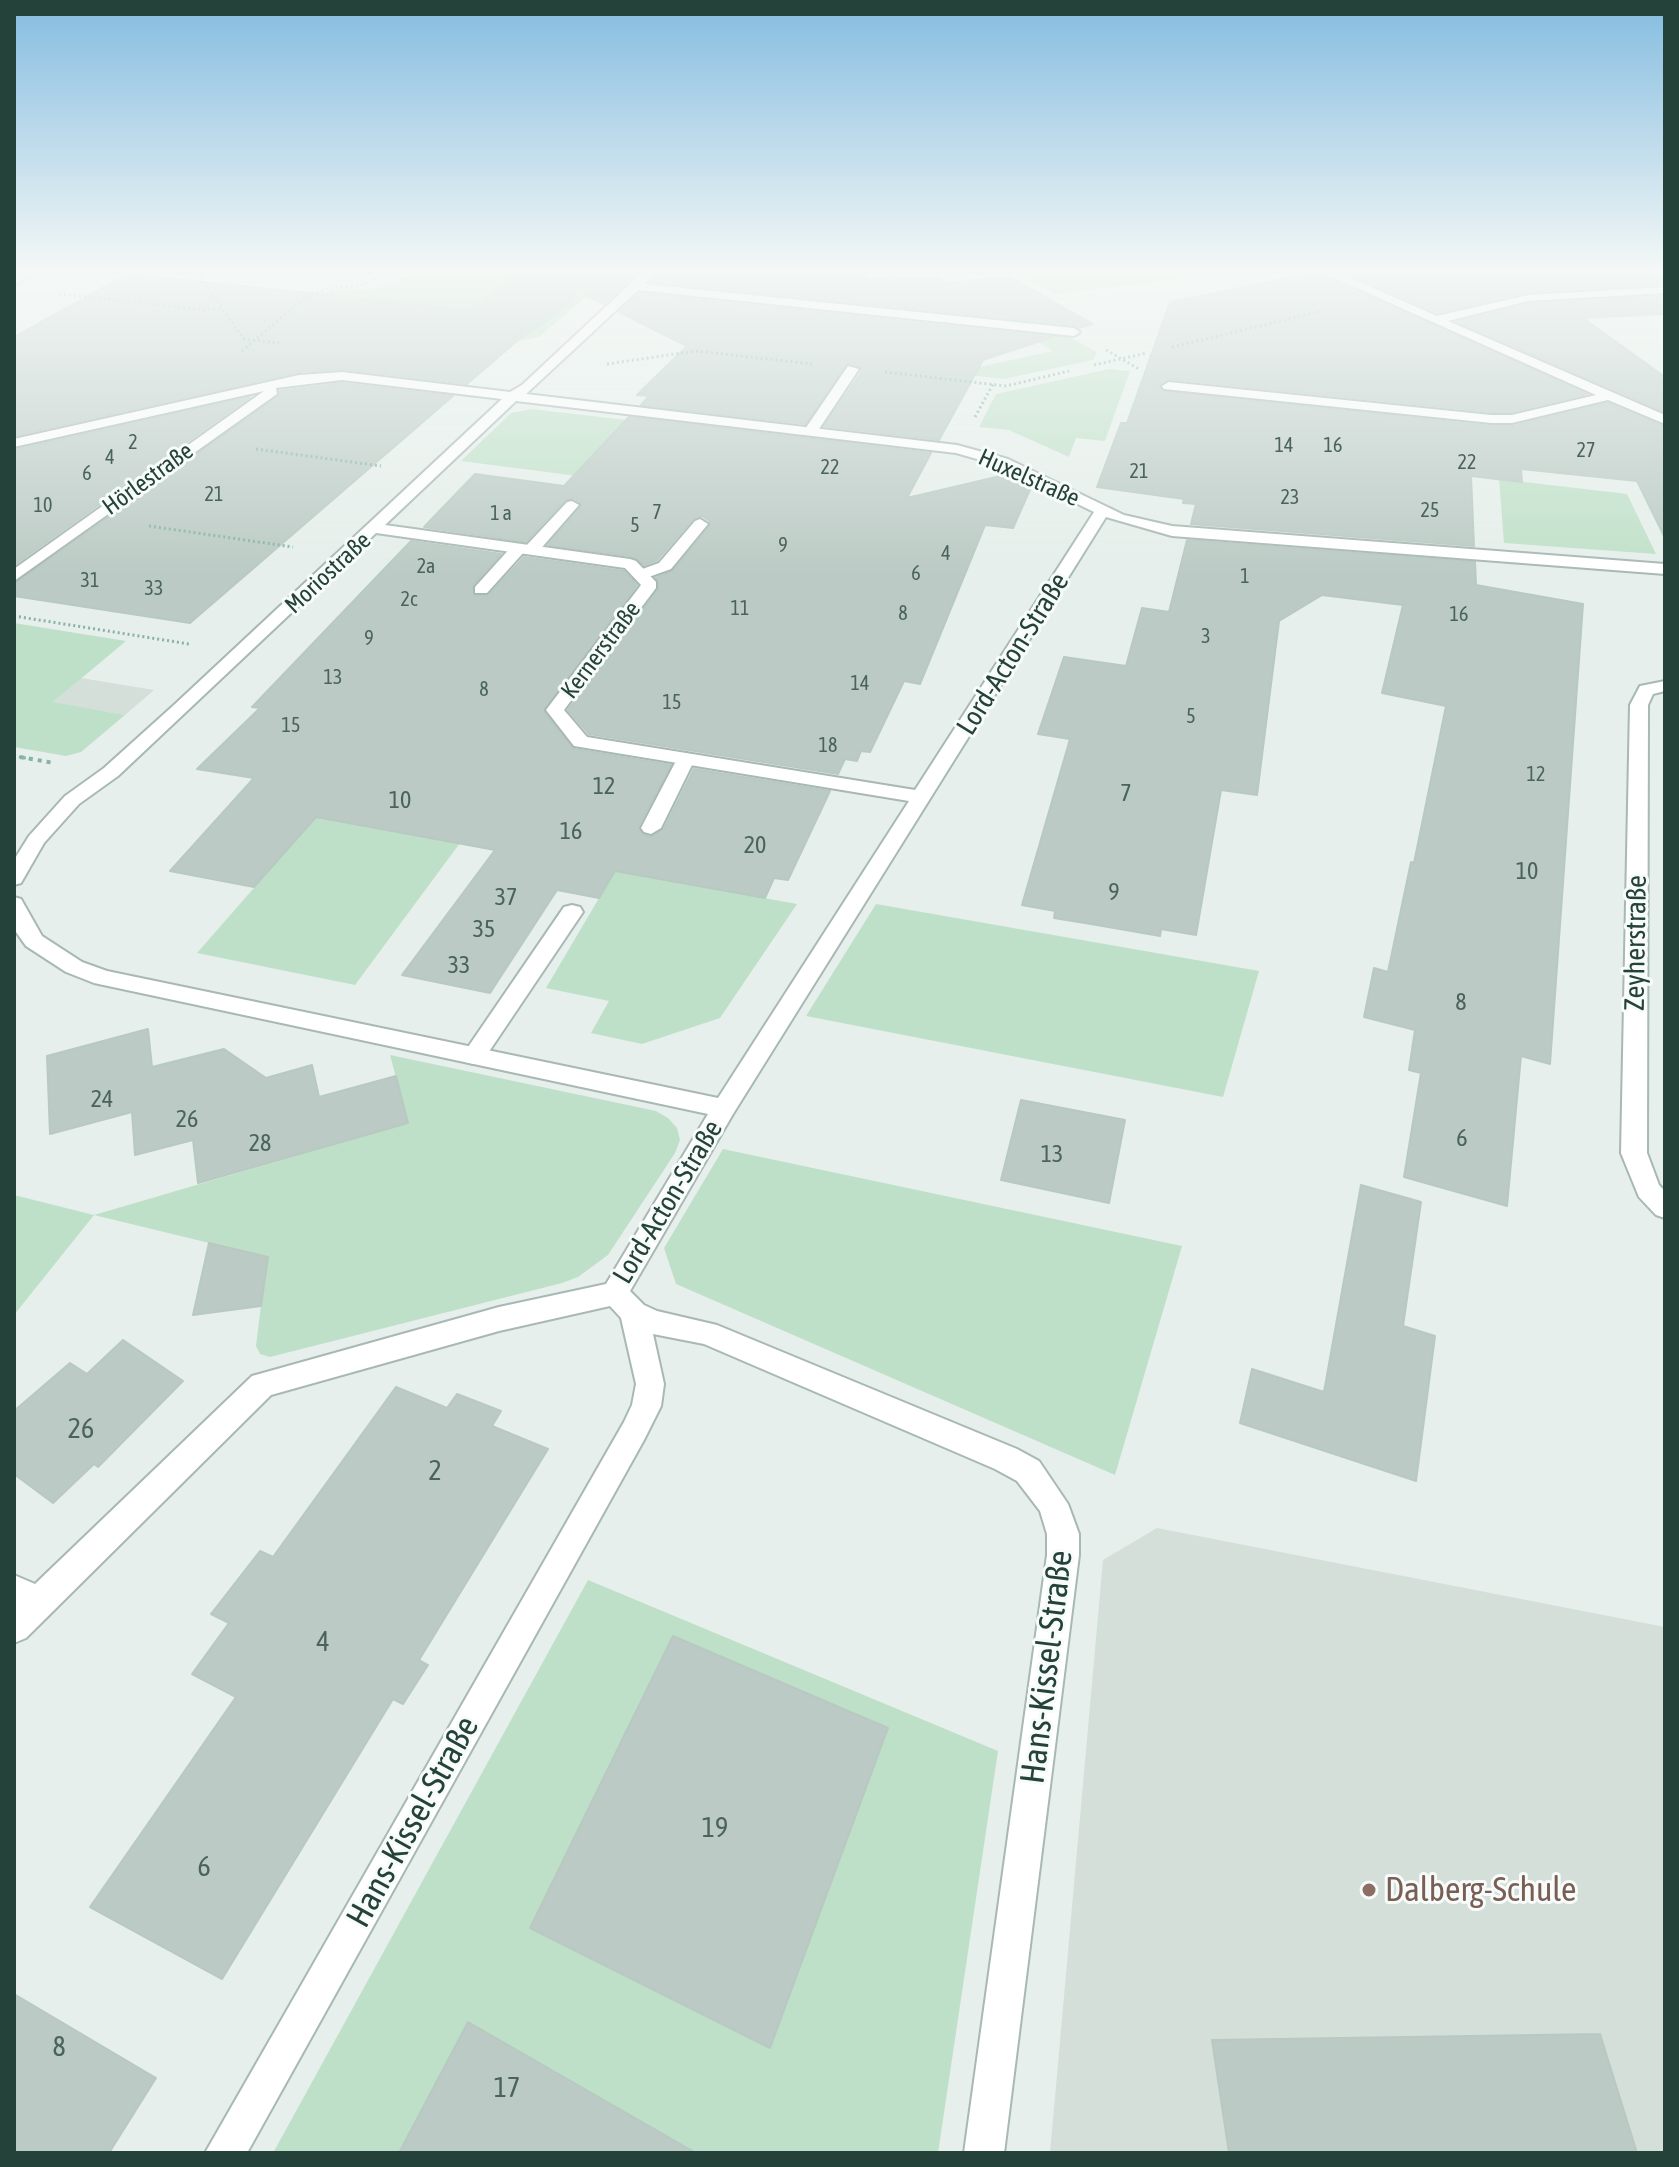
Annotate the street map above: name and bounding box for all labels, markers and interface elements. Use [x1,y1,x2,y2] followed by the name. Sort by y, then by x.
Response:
[128,431,138,455] house number: 2
[1275,434,1293,458] house number: 14
[1324,434,1342,458] house number: 16
[97,437,199,521] street label: Hörlestraße
[1577,439,1595,463] house number: 27
[974,443,1084,513] street label: Huxelstraße
[105,446,115,470] house number: 4
[1458,451,1476,475] house number: 22
[821,456,839,480] house number: 22
[1130,460,1148,484] house number: 21
[82,462,92,486] house number: 6
[205,483,223,507] house number: 21
[1281,486,1299,510] house number: 23
[34,494,52,518] house number: 10
[1421,499,1439,523] house number: 25
[652,501,662,525] house number: 7
[490,502,512,526] house number: 1 a
[630,514,640,538] house number: 5
[279,526,377,620] street label: Moriostraße
[778,534,788,558] house number: 9
[941,542,951,566] house number: 4
[417,555,435,579] house number: 2a
[911,562,921,586] house number: 6
[1240,565,1250,589] house number: 1
[950,567,1076,741] street label: Lord-Acton-Straße
[81,569,99,593] house number: 31
[145,577,163,601] house number: 33
[401,588,417,612] house number: 2c
[555,596,647,704] street label: Kernerstraße
[731,597,749,621] house number: 11
[898,602,908,626] house number: 8
[1450,603,1468,627] house number: 16
[1201,625,1211,649] house number: 3
[364,627,374,651] house number: 9
[324,666,342,690] house number: 13
[851,672,869,696] house number: 14
[479,678,489,702] house number: 8
[663,691,681,715] house number: 15
[1186,705,1196,729] house number: 5
[282,714,300,738] house number: 15
[819,734,837,758] house number: 18
[1527,763,1545,787] house number: 12
[593,772,615,800] house number: 12
[1120,779,1132,807] house number: 7
[389,786,411,814] house number: 10
[560,817,582,845] house number: 16
[744,831,766,859] house number: 20
[1516,857,1538,885] house number: 10
[1618,875,1654,1011] street label: Zeyherstraße
[1108,878,1120,906] house number: 9
[495,883,517,911] house number: 37
[473,915,495,943] house number: 35
[448,951,470,979] house number: 33
[1455,988,1467,1016] house number: 8
[91,1085,113,1113] house number: 24
[176,1105,198,1133] house number: 26
[606,1114,730,1290] street label: Lord-Acton-Straße
[1456,1124,1468,1152] house number: 6
[249,1129,271,1157] house number: 28
[1041,1140,1063,1168] house number: 13
[68,1412,94,1446] house number: 26
[428,1454,442,1488] house number: 2
[1012,1548,1082,1786] street label: Hans-Kissel-Straße
[316,1625,330,1659] house number: 4
[338,1710,488,1934] street label: Hans-Kissel-Straße
[702,1811,728,1845] house number: 19
[197,1850,211,1884] house number: 6
[1385,1870,1576,1910] place label: Dalberg-Schule
[1360,1881,1378,1899] marker: Dalberg-Schule
[52,2030,66,2064] house number: 8
[494,2071,520,2105] house number: 17

